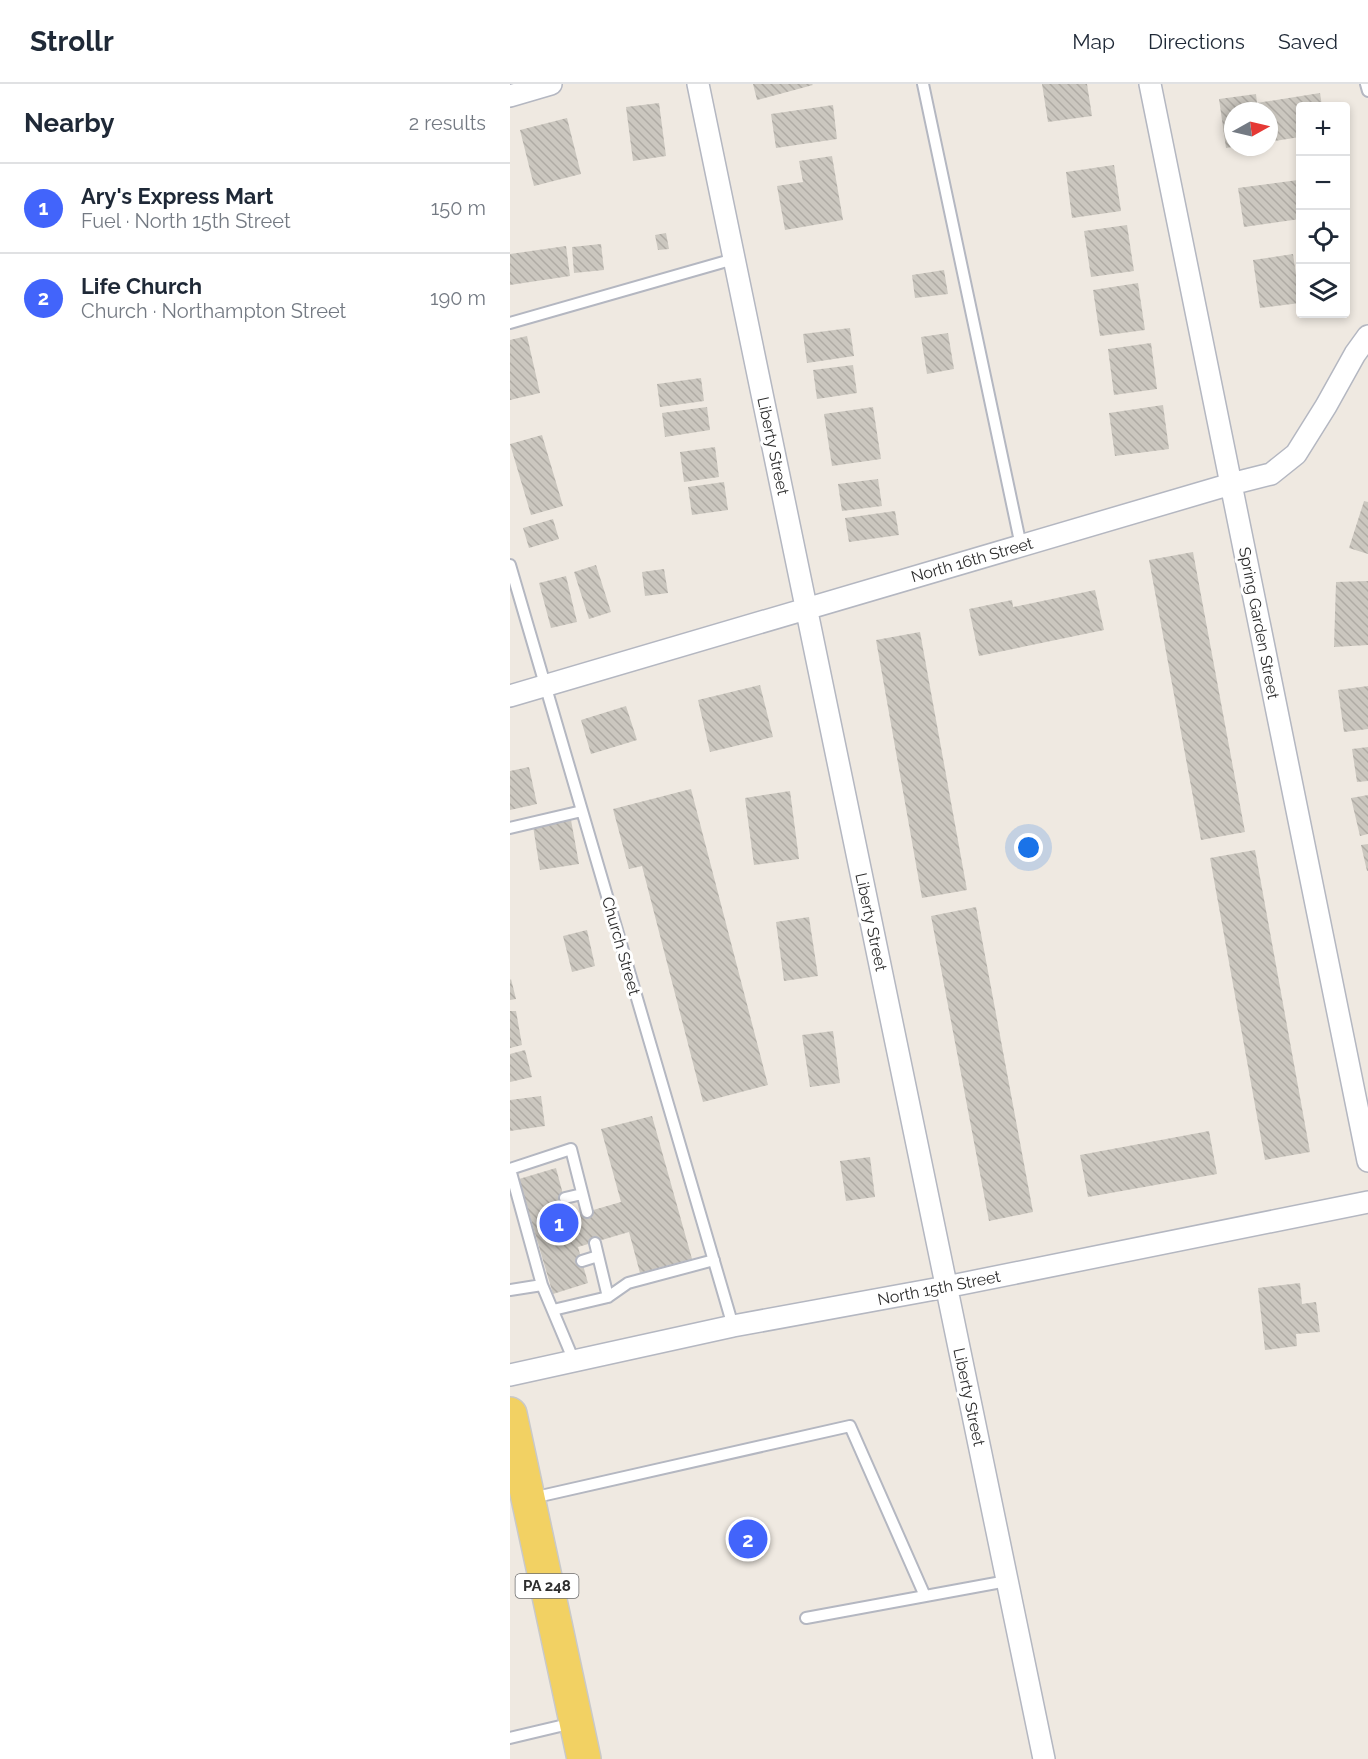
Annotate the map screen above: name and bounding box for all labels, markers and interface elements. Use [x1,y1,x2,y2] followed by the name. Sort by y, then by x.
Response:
[30,25,114,58] text: Strollr
[1072,29,1115,54] text: Map
[1148,29,1245,54] text: Directions
[1278,29,1338,54] text: Saved
[1224,102,1278,156] north arrow
[1296,102,1350,318] map controls
[1296,102,1350,156] button: +
[24,108,114,138] text: Nearby
[409,111,486,135] text: 2 results
[1296,156,1350,210] button: −
[81,183,273,209] text: Ary's Express Mart
[39,196,48,220] text: 1
[431,196,486,220] text: 150 m
[81,209,291,233] text: Fuel · North 15th Street
[1296,210,1350,264] button: locate
[1296,264,1350,318] button: layers
[81,273,202,299] text: Life Church
[38,286,49,310] text: 2
[430,286,486,310] text: 190 m
[81,299,346,323] text: Church · Northampton Street
[753,395,793,497] street label: Liberty Street
[909,533,1036,586] street label: North 16th Street
[1235,545,1283,701] street label: Spring Garden Street
[1014,833,1043,862] your location
[851,871,891,973] street label: Liberty Street
[598,894,644,998] street label: Church Street
[539,1200,578,1246] pin: 1
[876,1267,1003,1309] street label: North 15th Street
[949,1346,989,1448] street label: Liberty Street
[728,1516,768,1562] pin: 2
[516,1574,578,1598] road number: PA 248

